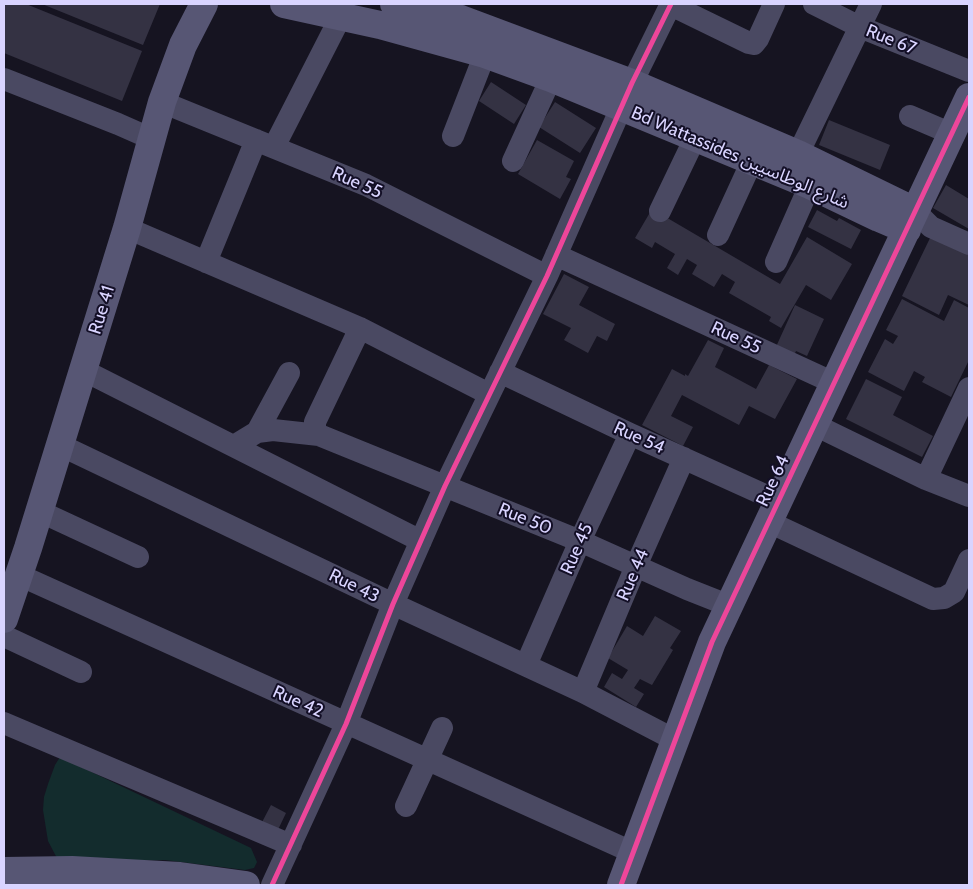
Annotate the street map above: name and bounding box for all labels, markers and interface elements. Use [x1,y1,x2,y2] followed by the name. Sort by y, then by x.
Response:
[863,20,919,60] street label: Rue 67
[628,102,852,214] street label: Bd Wattassides شارع الوطاسيين
[328,162,386,204] street label: Rue 55
[84,283,120,337] street label: Rue 41
[708,317,764,359] street label: Rue 55
[610,417,668,459] street label: Rue 54
[752,452,794,510] street label: Rue 64
[495,499,555,539] street label: Rue 50
[556,520,598,578] street label: Rue 45
[612,546,654,604] street label: Rue 44
[325,565,383,607] street label: Rue 43
[269,681,327,723] street label: Rue 42

